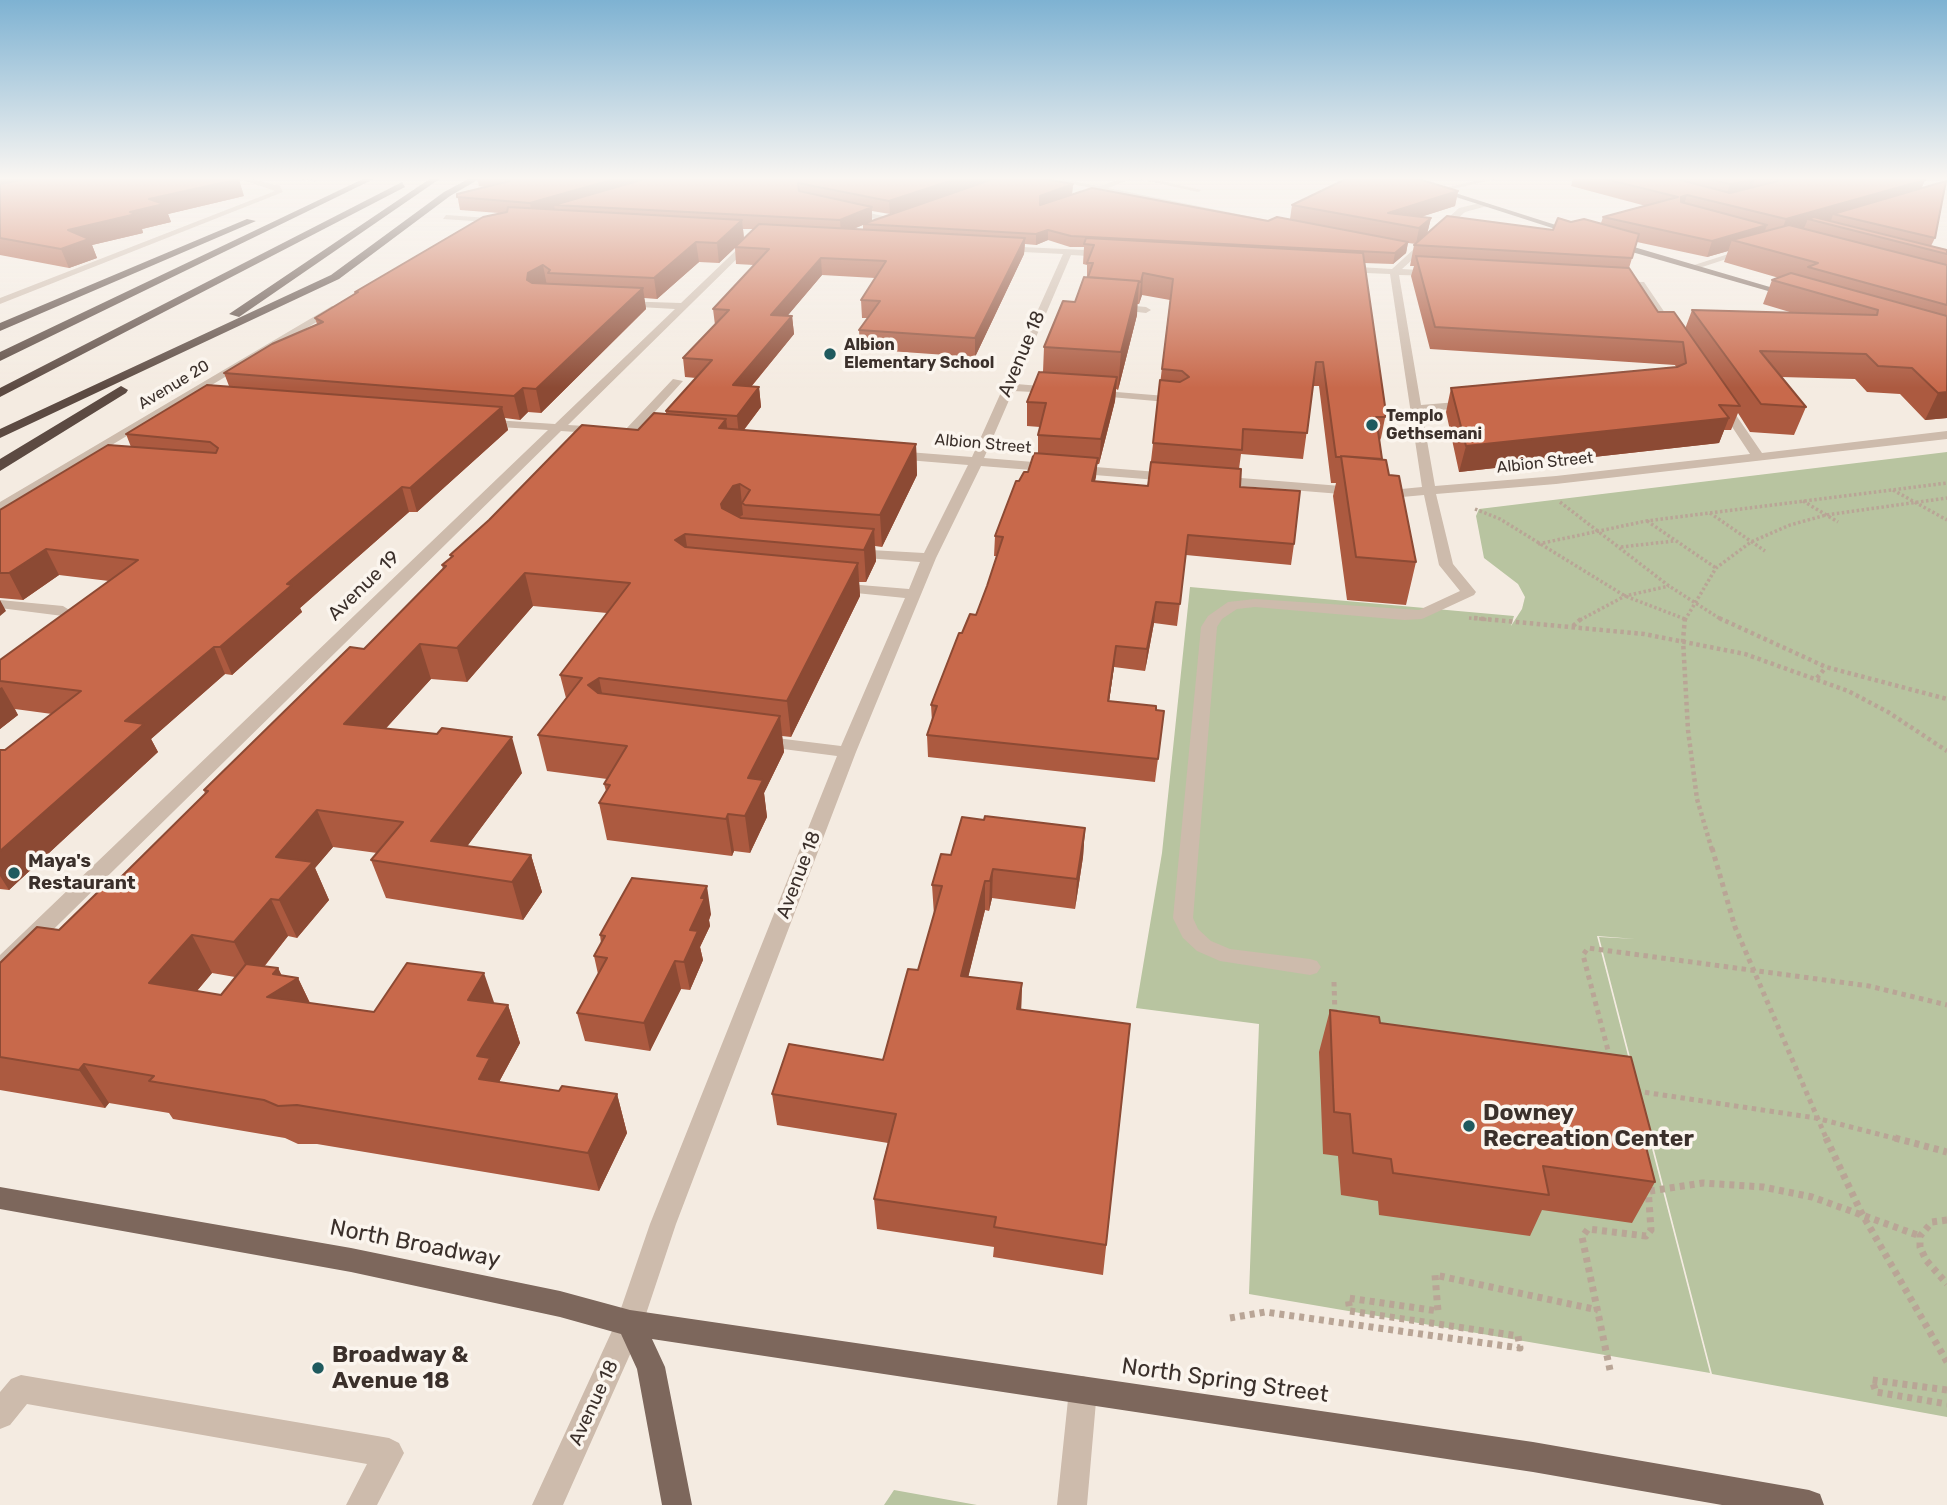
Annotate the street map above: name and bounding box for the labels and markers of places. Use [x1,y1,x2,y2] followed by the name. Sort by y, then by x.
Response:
[844,335,994,373] place label: Albion Elementary School
[822,346,838,362] marker: Albion Elementary School
[1386,406,1482,444] place label: Templo Gethsemani
[1364,417,1380,433] marker: Templo Gethsemani
[28,851,136,895] place label: Maya's Restaurant
[6,865,22,881] marker: Maya's Restaurant
[1483,1099,1694,1153] place label: Downey Recreation Center
[1461,1118,1477,1134] marker: Downey Recreation Center
[332,1341,468,1395] place label: Broadway & Avenue 18
[310,1360,326,1376] marker: Broadway & Avenue 18

